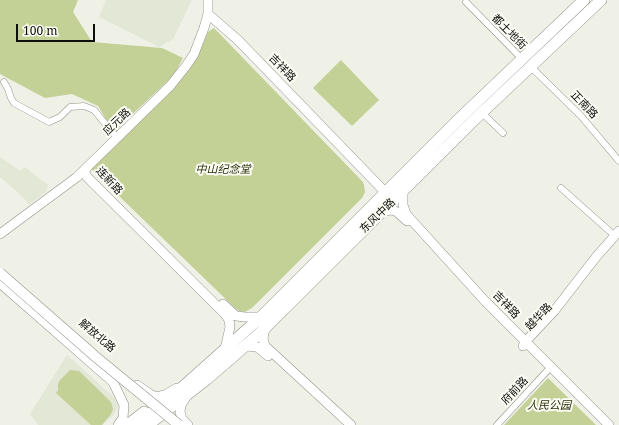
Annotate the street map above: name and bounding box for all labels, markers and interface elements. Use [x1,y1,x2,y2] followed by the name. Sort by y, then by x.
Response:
[489,12,529,52] street label: 都土地街
[18,16,97,42] scale bar
[23,22,58,39] text: 100 m
[266,52,298,84] street label: 吉祥路
[568,89,600,121] street label: 正南路
[101,106,133,138] street label: 应元路
[196,163,250,177] park label: 中山纪念堂
[93,164,125,198] street label: 连新路
[358,196,398,236] street label: 东风中路
[490,289,522,321] street label: 吉祥路
[523,301,555,333] street label: 越华路
[76,317,118,355] street label: 解放北路
[499,374,531,408] street label: 府前路
[527,399,571,413] park label: 人民公园

